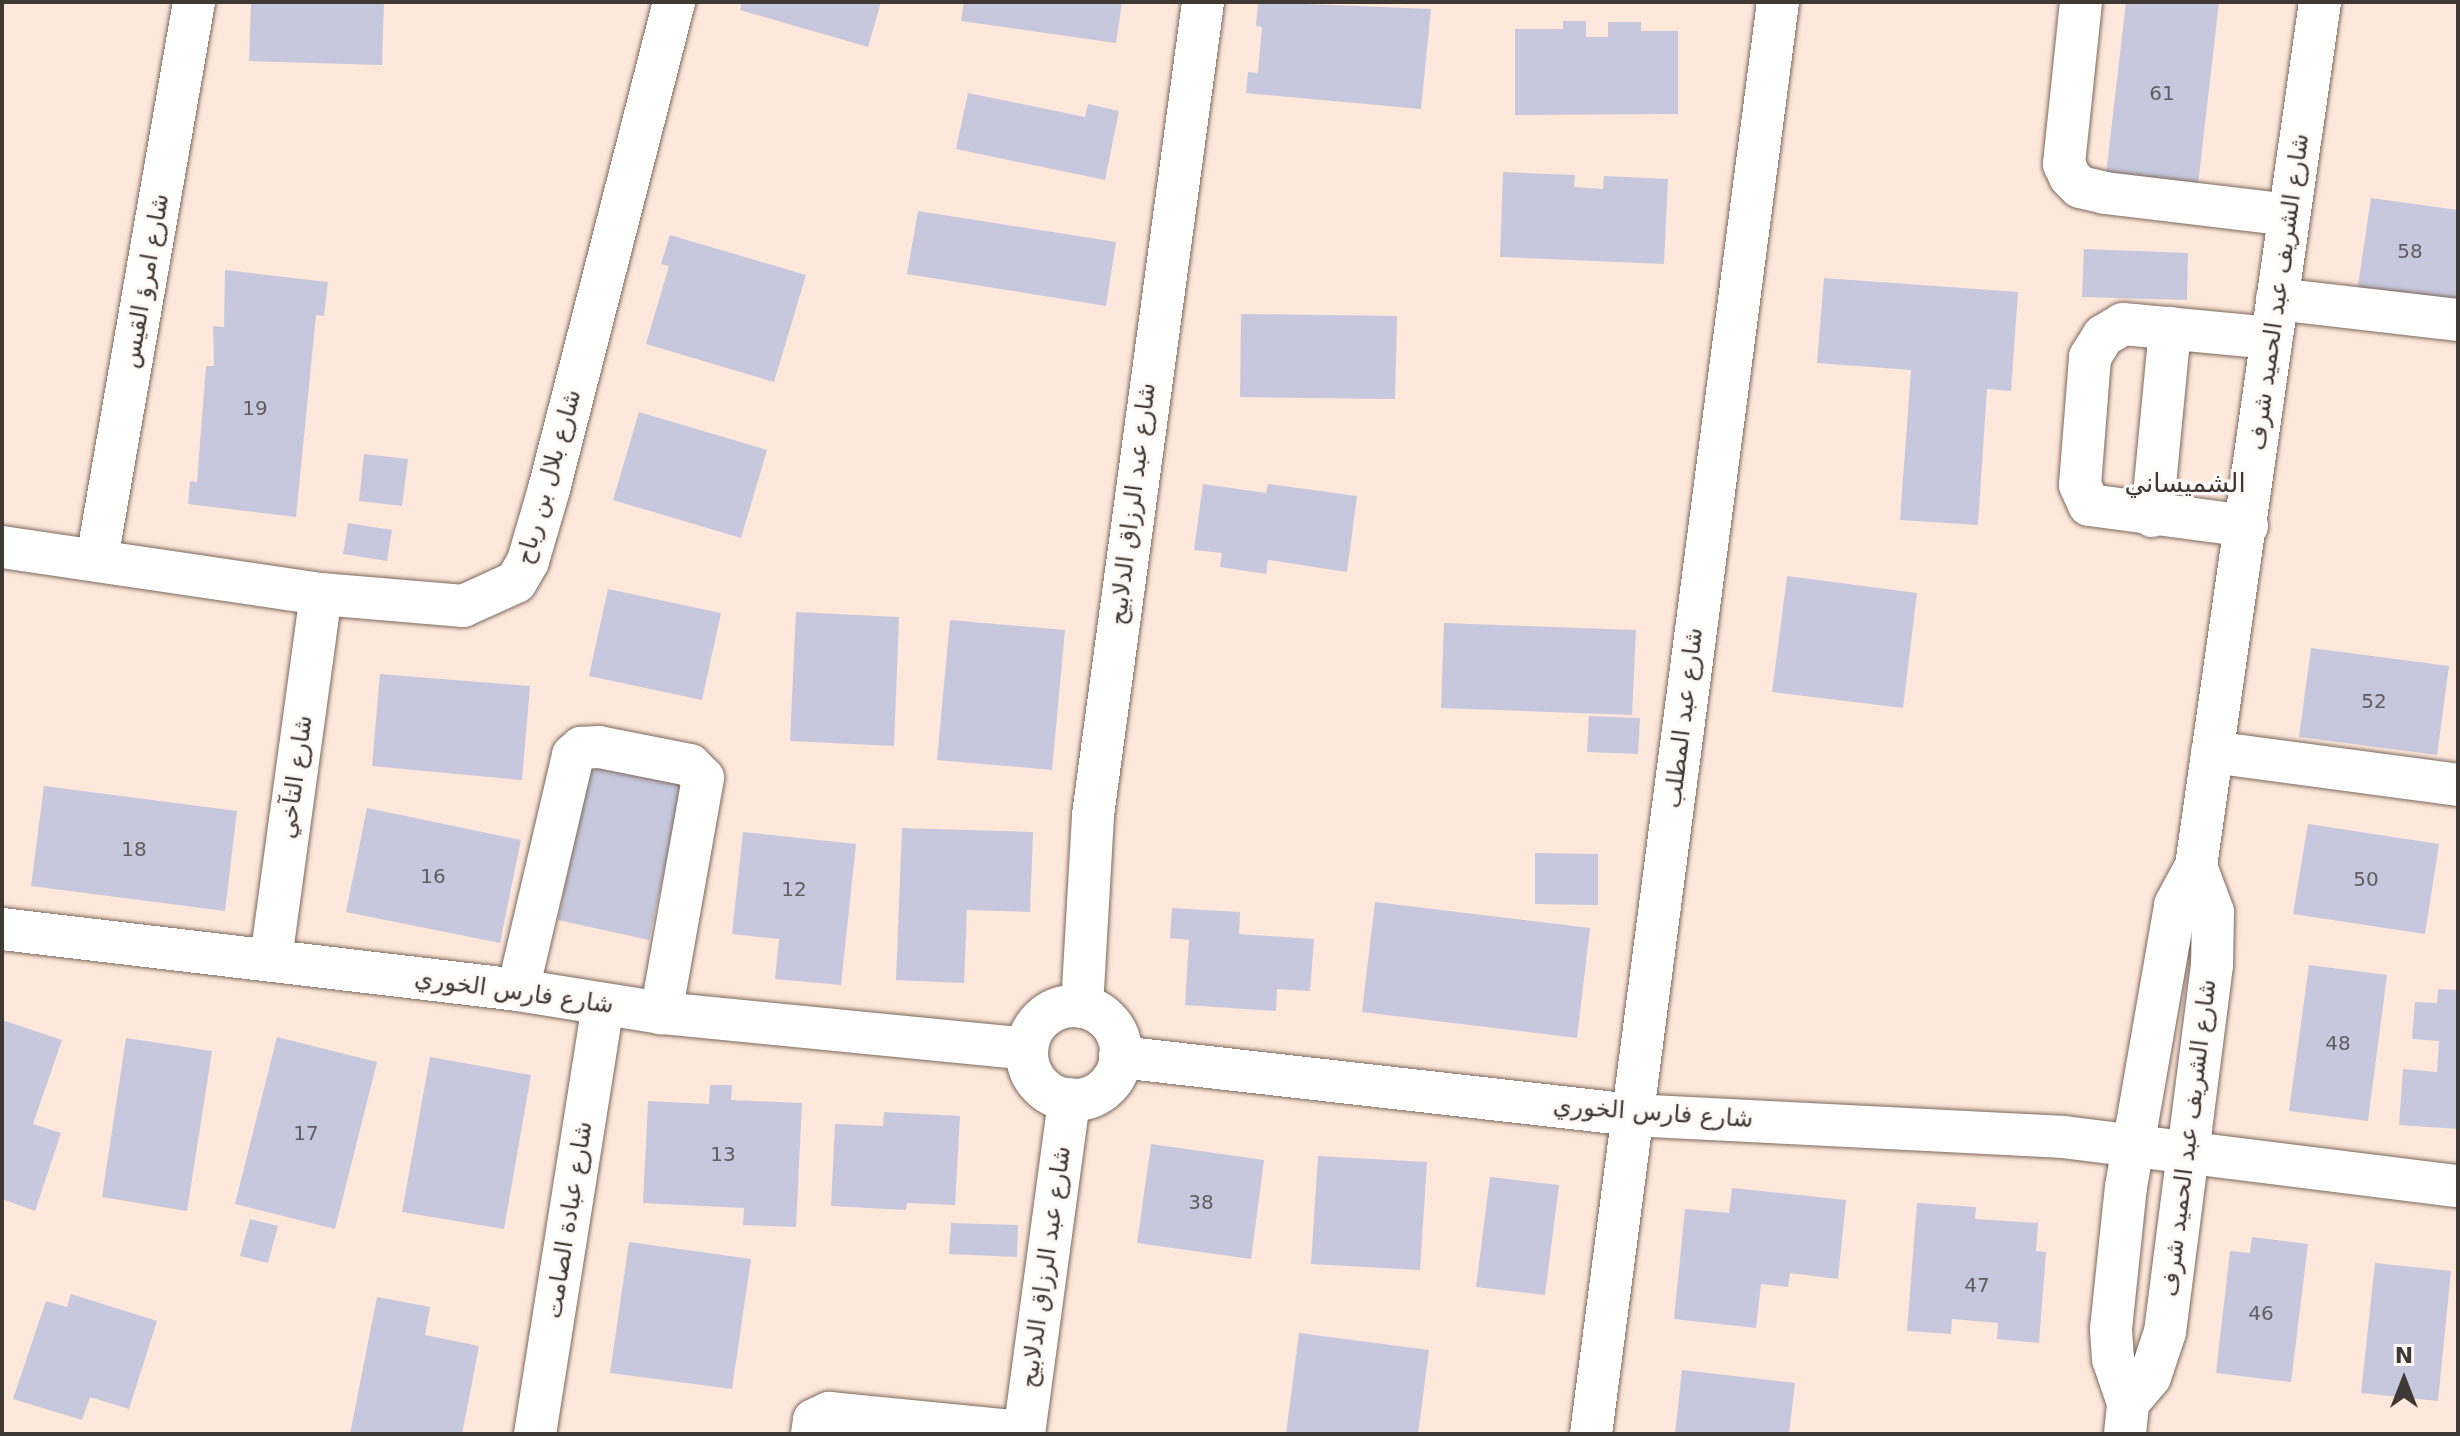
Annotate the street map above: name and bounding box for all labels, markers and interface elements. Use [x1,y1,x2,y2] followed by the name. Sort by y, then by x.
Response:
[2149,81,2175,105] house number: 61
[2243,132,2315,452] street label: شارع الشريف عبد الحميد شرف
[116,191,176,371] street label: شارع امرؤ القيس
[2397,239,2423,263] house number: 58
[1104,381,1162,627] street label: شارع عبد الرزاق الدلابيح
[510,386,588,568] street label: شارع بلال بن رباح
[242,396,268,420] house number: 19
[2124,468,2246,500] district label: الشميساني
[1659,626,1709,810] street label: شارع عبد المطلب
[2361,689,2387,713] house number: 52
[273,713,319,841] street label: شارع التآخي
[121,837,147,861] house number: 18
[420,864,446,888] house number: 16
[2353,867,2379,891] house number: 50
[781,877,807,901] house number: 12
[413,964,615,1020] street label: شارع فارس الخوري
[2155,978,2223,1298] street label: شارع الشريف عبد الحميد شرف
[2325,1031,2351,1055] house number: 48
[1552,1092,1754,1134] street label: شارع فارس الخوري
[539,1119,599,1321] street label: شارع عبادة الصامت
[293,1121,319,1145] house number: 17
[710,1142,736,1166] house number: 13
[1015,1144,1077,1390] street label: شارع عبد الرزاق الدلابيح
[1188,1190,1214,1214] house number: 38
[1964,1273,1990,1297] house number: 47
[2248,1301,2274,1325] house number: 46
[2364,1340,2444,1420] north arrow
[2395,1343,2413,1368] text: N

